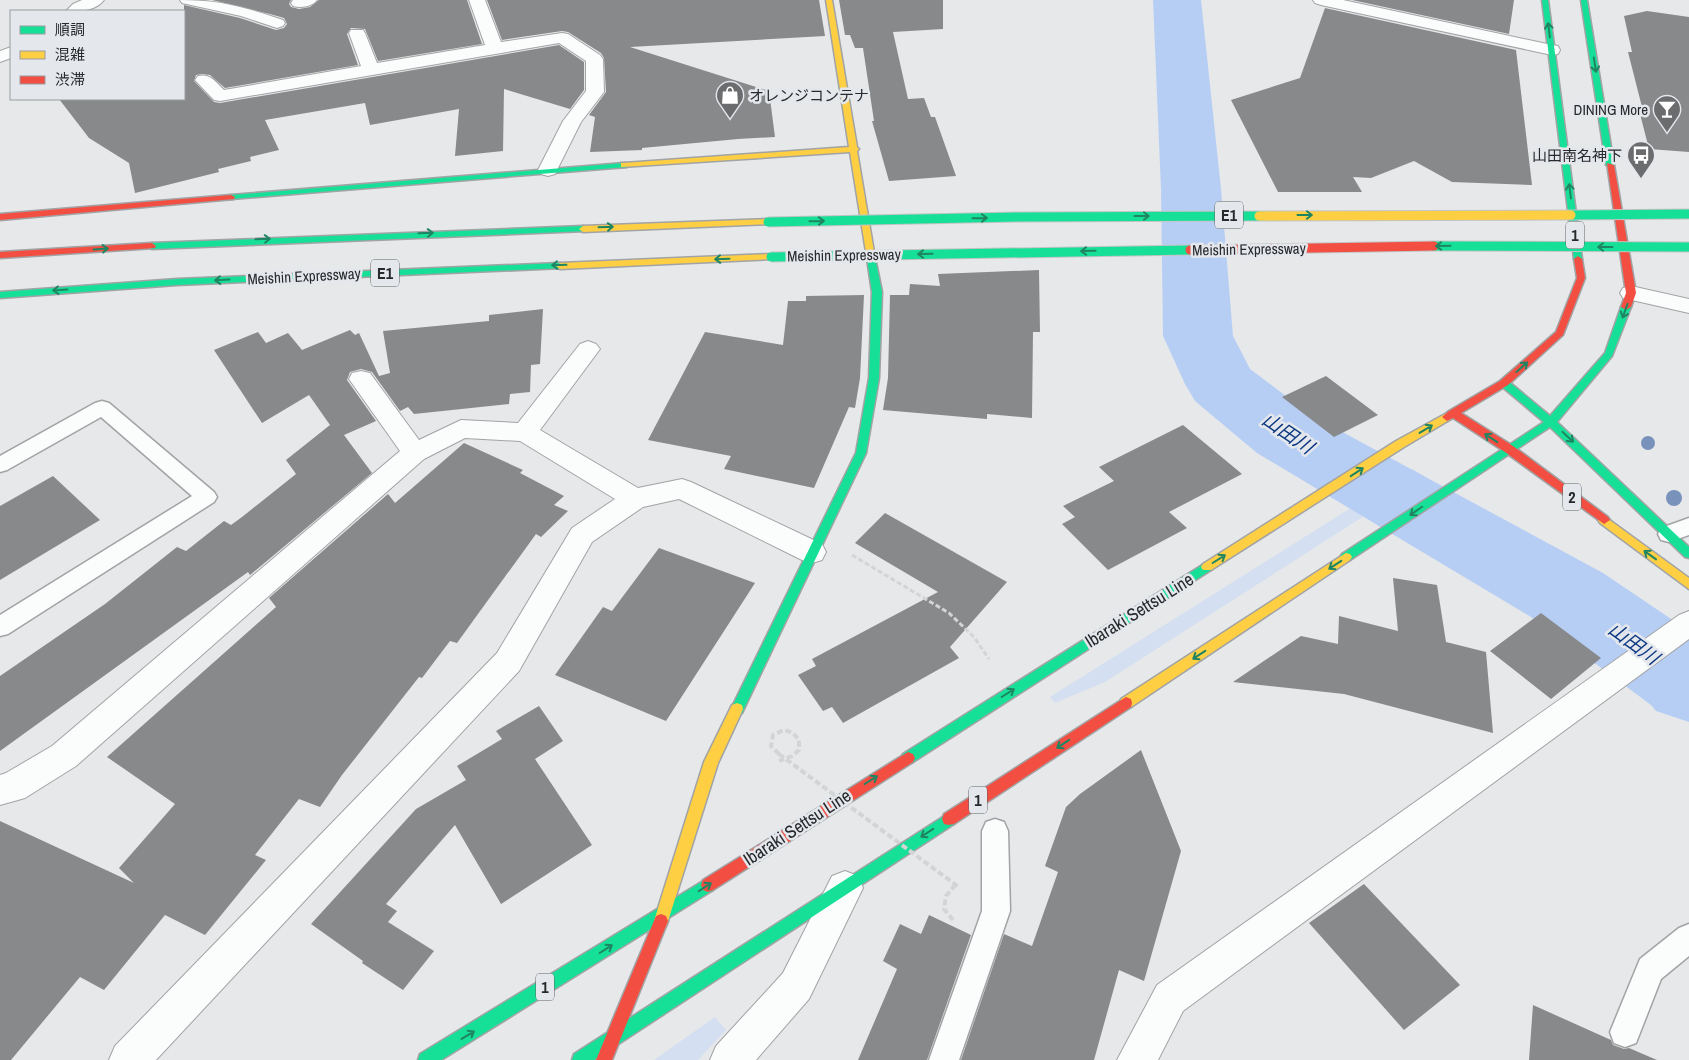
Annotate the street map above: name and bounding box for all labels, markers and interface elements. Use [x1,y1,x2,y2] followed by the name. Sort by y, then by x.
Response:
[10,10,185,100] legend
[55,19,85,40] text: 順調
[1544,22,1554,38] one-way arrow
[55,44,85,65] text: 混雑
[1591,57,1601,73] one-way arrow
[55,69,85,90] text: 渋滞
[715,80,745,119] shop icon: オレンジコンテナ
[749,85,869,106] place label: オレンジコンテナ
[1652,94,1682,133] bar icon: DINING More
[1574,99,1648,120] place label: DINING More
[1626,140,1656,179] bus stop icon: 山田南名神下
[1532,145,1622,166] place label: 山田南名神下
[1565,183,1575,199] one-way arrow
[1215,202,1243,228] road number: E1
[1296,210,1312,220] one-way arrow
[1134,211,1150,221] one-way arrow
[971,213,987,222] one-way arrow
[808,216,825,226] one-way arrow
[597,222,613,232] one-way arrow
[1566,222,1584,248] road number: 1
[417,229,433,238] one-way arrow
[255,235,271,244] one-way arrow
[1192,237,1307,260] street label: Meishin Expressway
[1435,242,1451,251] one-way arrow
[1598,242,1614,252] one-way arrow
[787,243,902,266] street label: Meishin Expressway
[93,244,109,253] one-way arrow
[1080,246,1096,256] one-way arrow
[918,249,934,258] one-way arrow
[714,254,730,263] one-way arrow
[371,260,399,286] road number: E1
[552,260,568,270] one-way arrow
[247,263,362,289] street label: Meishin Expressway
[215,275,231,285] one-way arrow
[52,286,68,295] one-way arrow
[1620,303,1629,319] one-way arrow
[1515,361,1528,373] one-way arrow
[1257,406,1321,461] water label: 山田川
[1419,423,1433,433] one-way arrow
[1561,431,1574,443] one-way arrow
[1484,433,1498,443] one-way arrow
[1349,467,1363,477] one-way arrow
[1563,484,1581,511] road number: 2
[1409,506,1423,516] one-way arrow
[1643,550,1657,560] one-way arrow
[1212,554,1226,564] one-way arrow
[1328,560,1342,570] one-way arrow
[1080,567,1198,653] street label: Ibaraki Settsu Line
[1603,616,1666,671] water label: 山田川
[1192,649,1206,660] one-way arrow
[1001,688,1015,698] one-way arrow
[1057,739,1071,749] one-way arrow
[864,775,878,786] one-way arrow
[738,783,856,871] street label: Ibaraki Settsu Line
[969,786,987,814] road number: 1
[921,828,935,838] one-way arrow
[697,881,711,891] one-way arrow
[598,944,612,954] one-way arrow
[536,974,554,1000] road number: 1
[460,1030,474,1040] one-way arrow

